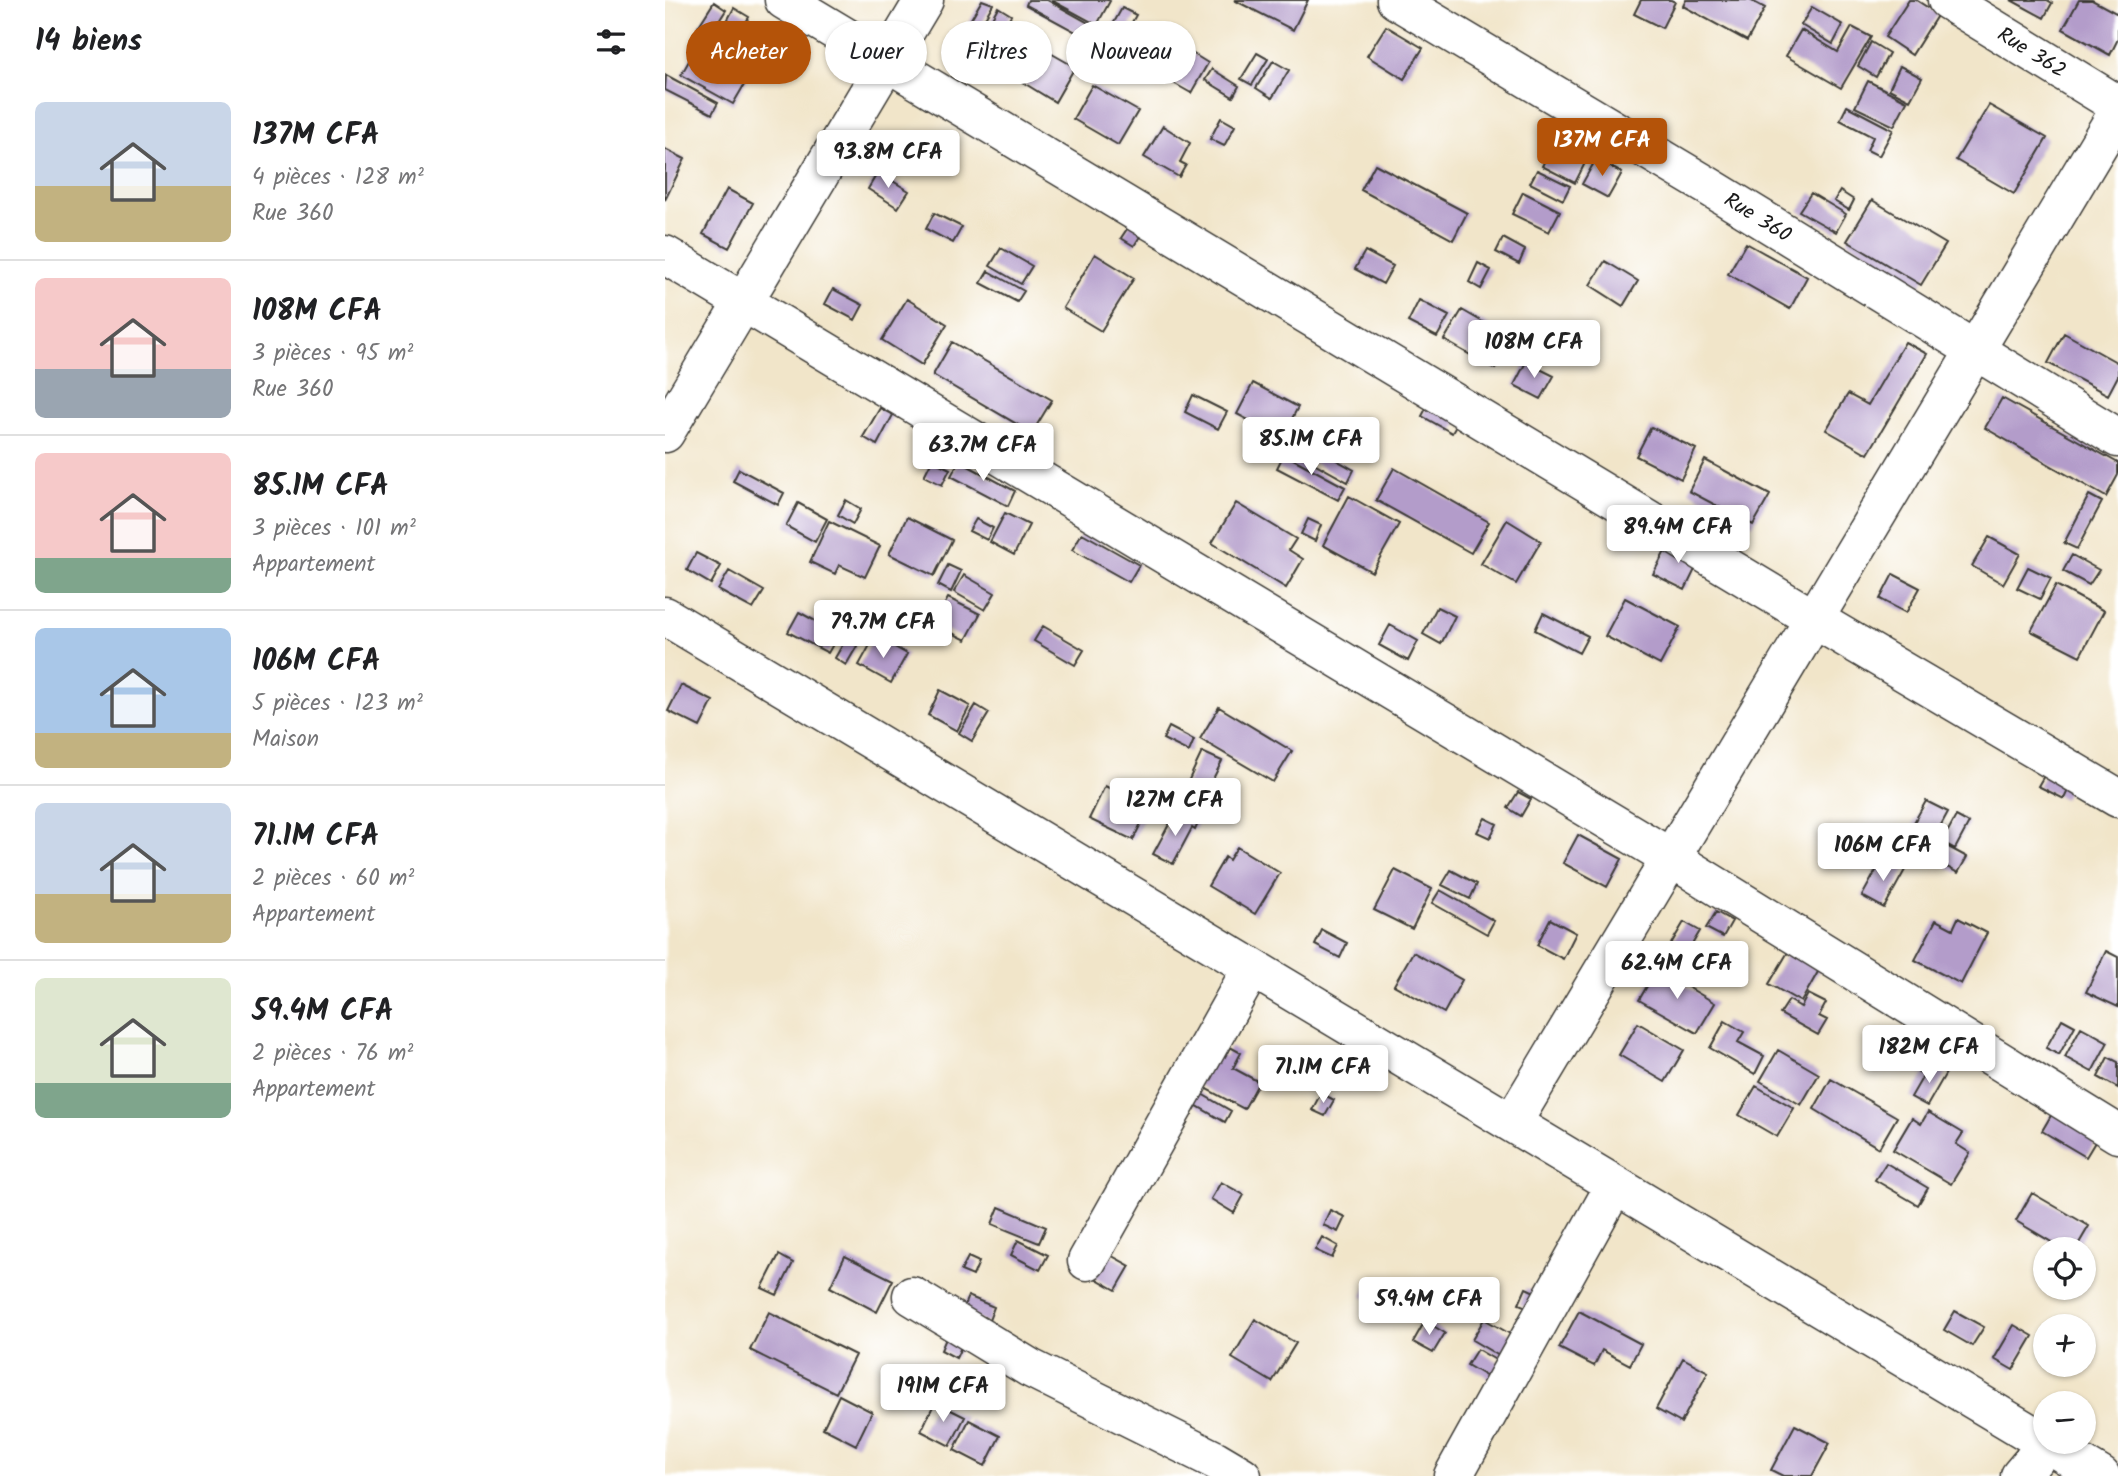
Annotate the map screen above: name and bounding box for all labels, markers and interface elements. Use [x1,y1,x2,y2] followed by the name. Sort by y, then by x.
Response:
[35,18,142,66] text: 14 biens
[1990,19,2072,87] street label: Rue 362
[686,21,811,84] chip: Acheter
[825,21,927,84] chip: Louer
[941,21,1052,84] chip: Filtres
[1066,21,1196,84] chip: Nouveau
[592,23,630,61] icon: filters
[252,112,380,160] text: 137M CFA
[1530,118,1674,178] pin: 137M CFA
[1553,123,1651,159] text: 137M CFA
[91,130,175,214] icon: home
[808,130,968,190] pin: 93.8M CFA
[833,135,943,171] text: 93.8M CFA
[252,160,424,196] text: 4 pièces · 128 m²
[1717,185,1797,252] street label: Rue 360
[252,196,334,232] text: Rue 360
[252,288,382,336] text: 108M CFA
[91,306,175,390] icon: home
[1462,320,1606,380] pin: 108M CFA
[1484,325,1584,361] text: 108M CFA
[252,336,413,372] text: 3 pièces · 95 m²
[252,372,334,408] text: Rue 360
[1231,418,1391,477] pin: 85.1M CFA
[1259,422,1364,458] text: 85.1M CFA
[903,424,1063,483] pin: 63.7M CFA
[929,428,1037,464] text: 63.7M CFA
[252,463,389,511] text: 85.1M CFA
[91,481,175,565] icon: home
[1598,505,1758,565] pin: 89.4M CFA
[1623,510,1733,546] text: 89.4M CFA
[252,511,416,547] text: 3 pièces · 101 m²
[252,547,375,583] text: Appartement
[803,600,963,660] pin: 79.7M CFA
[830,605,936,641] text: 79.7M CFA
[252,638,381,686] text: 106M CFA
[91,656,175,740] icon: home
[252,686,423,722] text: 5 pièces · 123 m²
[252,722,319,758] text: Maison
[1103,778,1247,838] pin: 127M CFA
[1126,783,1224,819] text: 127M CFA
[252,813,379,861] text: 71.1M CFA
[1811,824,1955,883] pin: 106M CFA
[1834,828,1932,864] text: 106M CFA
[91,831,175,915] icon: home
[252,861,414,897] text: 2 pièces · 60 m²
[252,897,375,933] text: Appartement
[1597,942,1757,1001] pin: 62.4M CFA
[1621,946,1733,982] text: 62.4M CFA
[252,988,394,1036] text: 59.4M CFA
[91,1006,175,1090] icon: home
[1857,1026,2001,1085] pin: 182M CFA
[1878,1030,1980,1066] text: 182M CFA
[252,1036,413,1072] text: 2 pièces · 76 m²
[1243,1046,1403,1105] pin: 71.1M CFA
[1274,1050,1372,1086] text: 71.1M CFA
[252,1072,375,1108] text: Appartement
[2033,1237,2096,1454] map controls
[2033,1237,2096,1300] button: locate
[1349,1278,1509,1337] pin: 59.4M CFA
[1375,1282,1483,1318] text: 59.4M CFA
[2033,1314,2096,1377] button: +
[871,1364,1015,1424] pin: 191M CFA
[897,1369,989,1405] text: 191M CFA
[2033,1391,2096,1454] button: −

